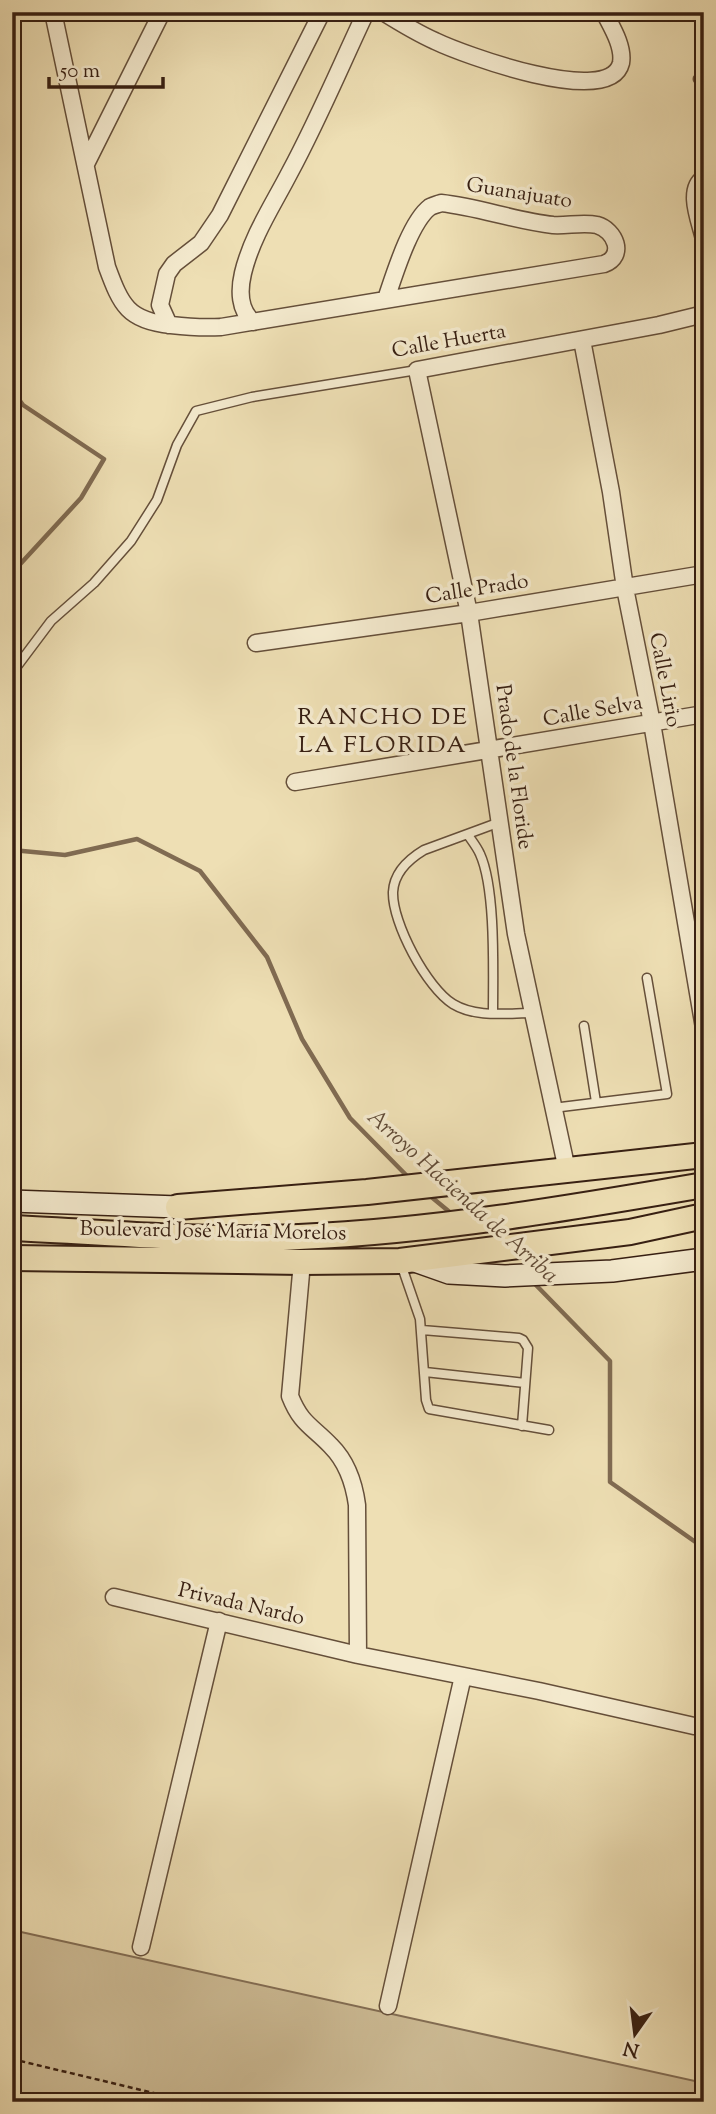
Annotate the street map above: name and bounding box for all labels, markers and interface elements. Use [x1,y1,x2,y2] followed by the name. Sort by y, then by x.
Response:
[49,46,163,90] scale bar
[59,57,100,87] text: 50 m
[464,171,574,217] street label: Guanajuato
[390,317,509,367] street label: Calle Huerta
[423,567,531,613] street label: Calle Prado
[640,630,688,730] street label: Calle Lirio
[487,683,539,851] street label: Prado de la Floride
[541,688,645,736] street label: Calle Selva
[297,701,469,763] district label: RANCHO DE LA FLORIDA
[359,1102,565,1292] water label: Arroyo Hacienda de Arriba
[79,1215,347,1249] street label: Boulevard José María Morelos
[175,1576,307,1634] street label: Privada Nardo
[600,1998,670,2068] north arrow
[621,2033,642,2063] text: N

